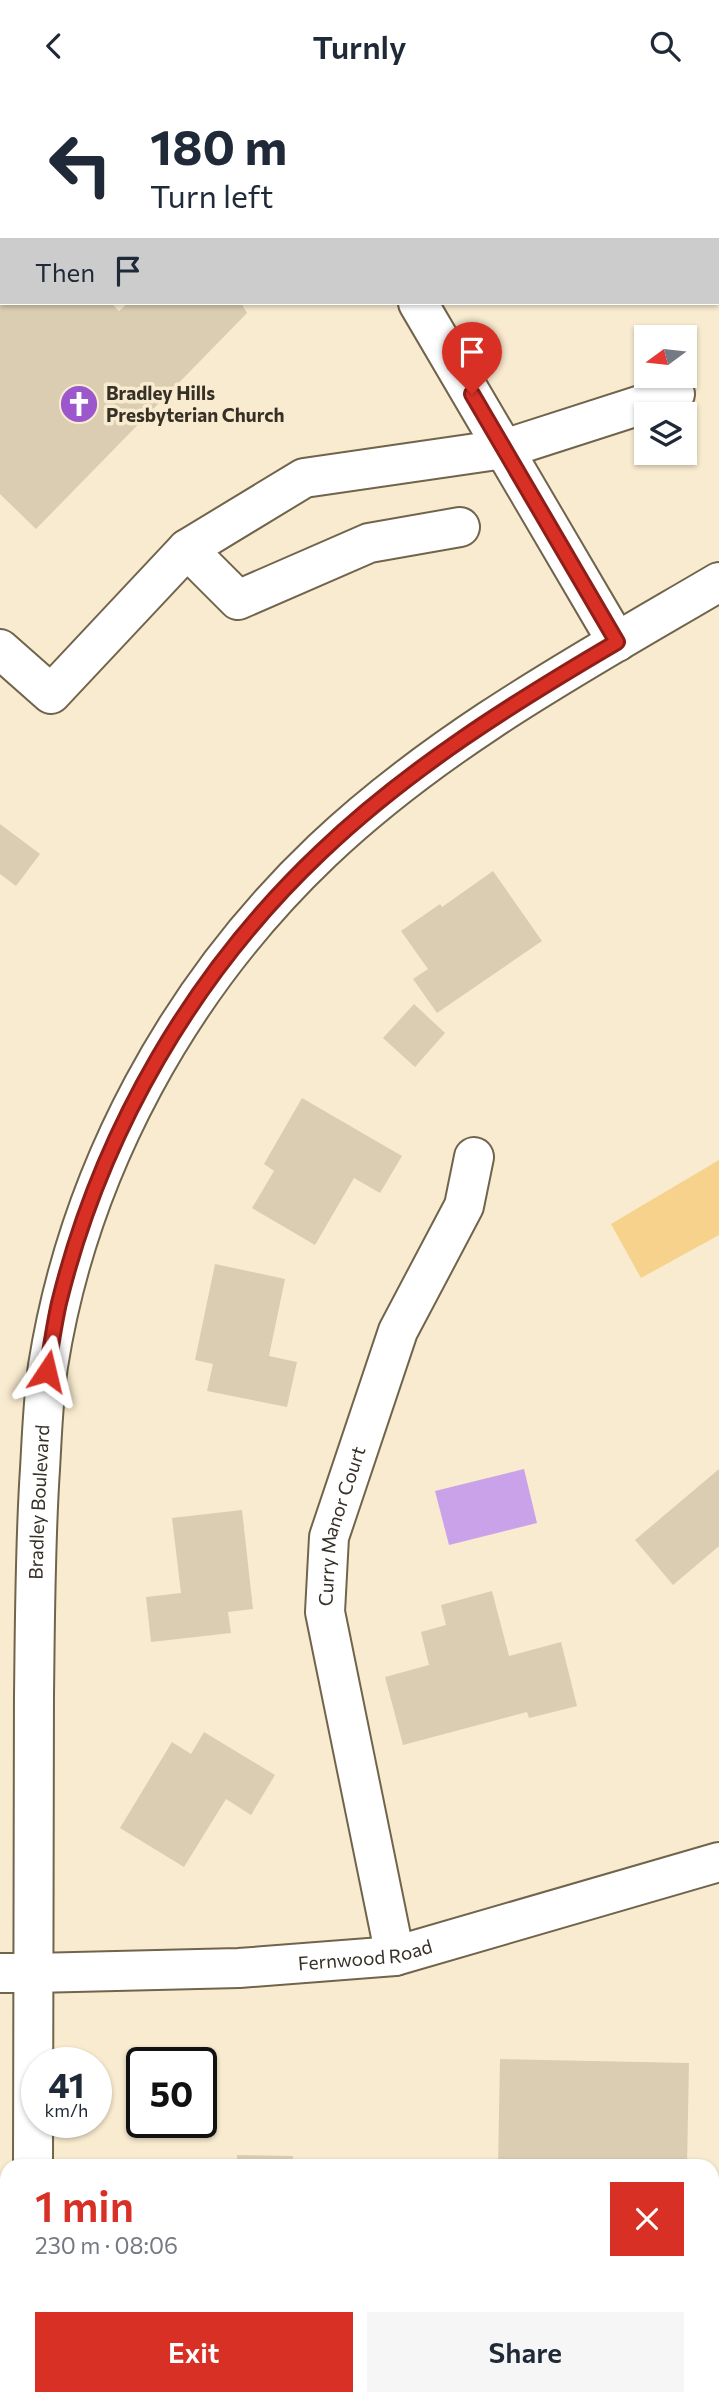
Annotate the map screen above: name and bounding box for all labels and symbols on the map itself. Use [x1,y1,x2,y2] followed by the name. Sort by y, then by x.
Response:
[442,322,502,394] pin
[634,325,696,389] north arrow
[106,381,284,426] place label: Bradley Hills Presbyterian Church
[58,383,100,425] church icon: Bradley Hills Presbyterian Church
[10,1334,84,1408] position arrow
[24,1424,53,1580] street label: Bradley Boulevard
[313,1443,370,1607] street label: Curry Manor Court
[297,1934,435,1974] street label: Fernwood Road
[126,2047,217,2138] speed limit sign: 50

